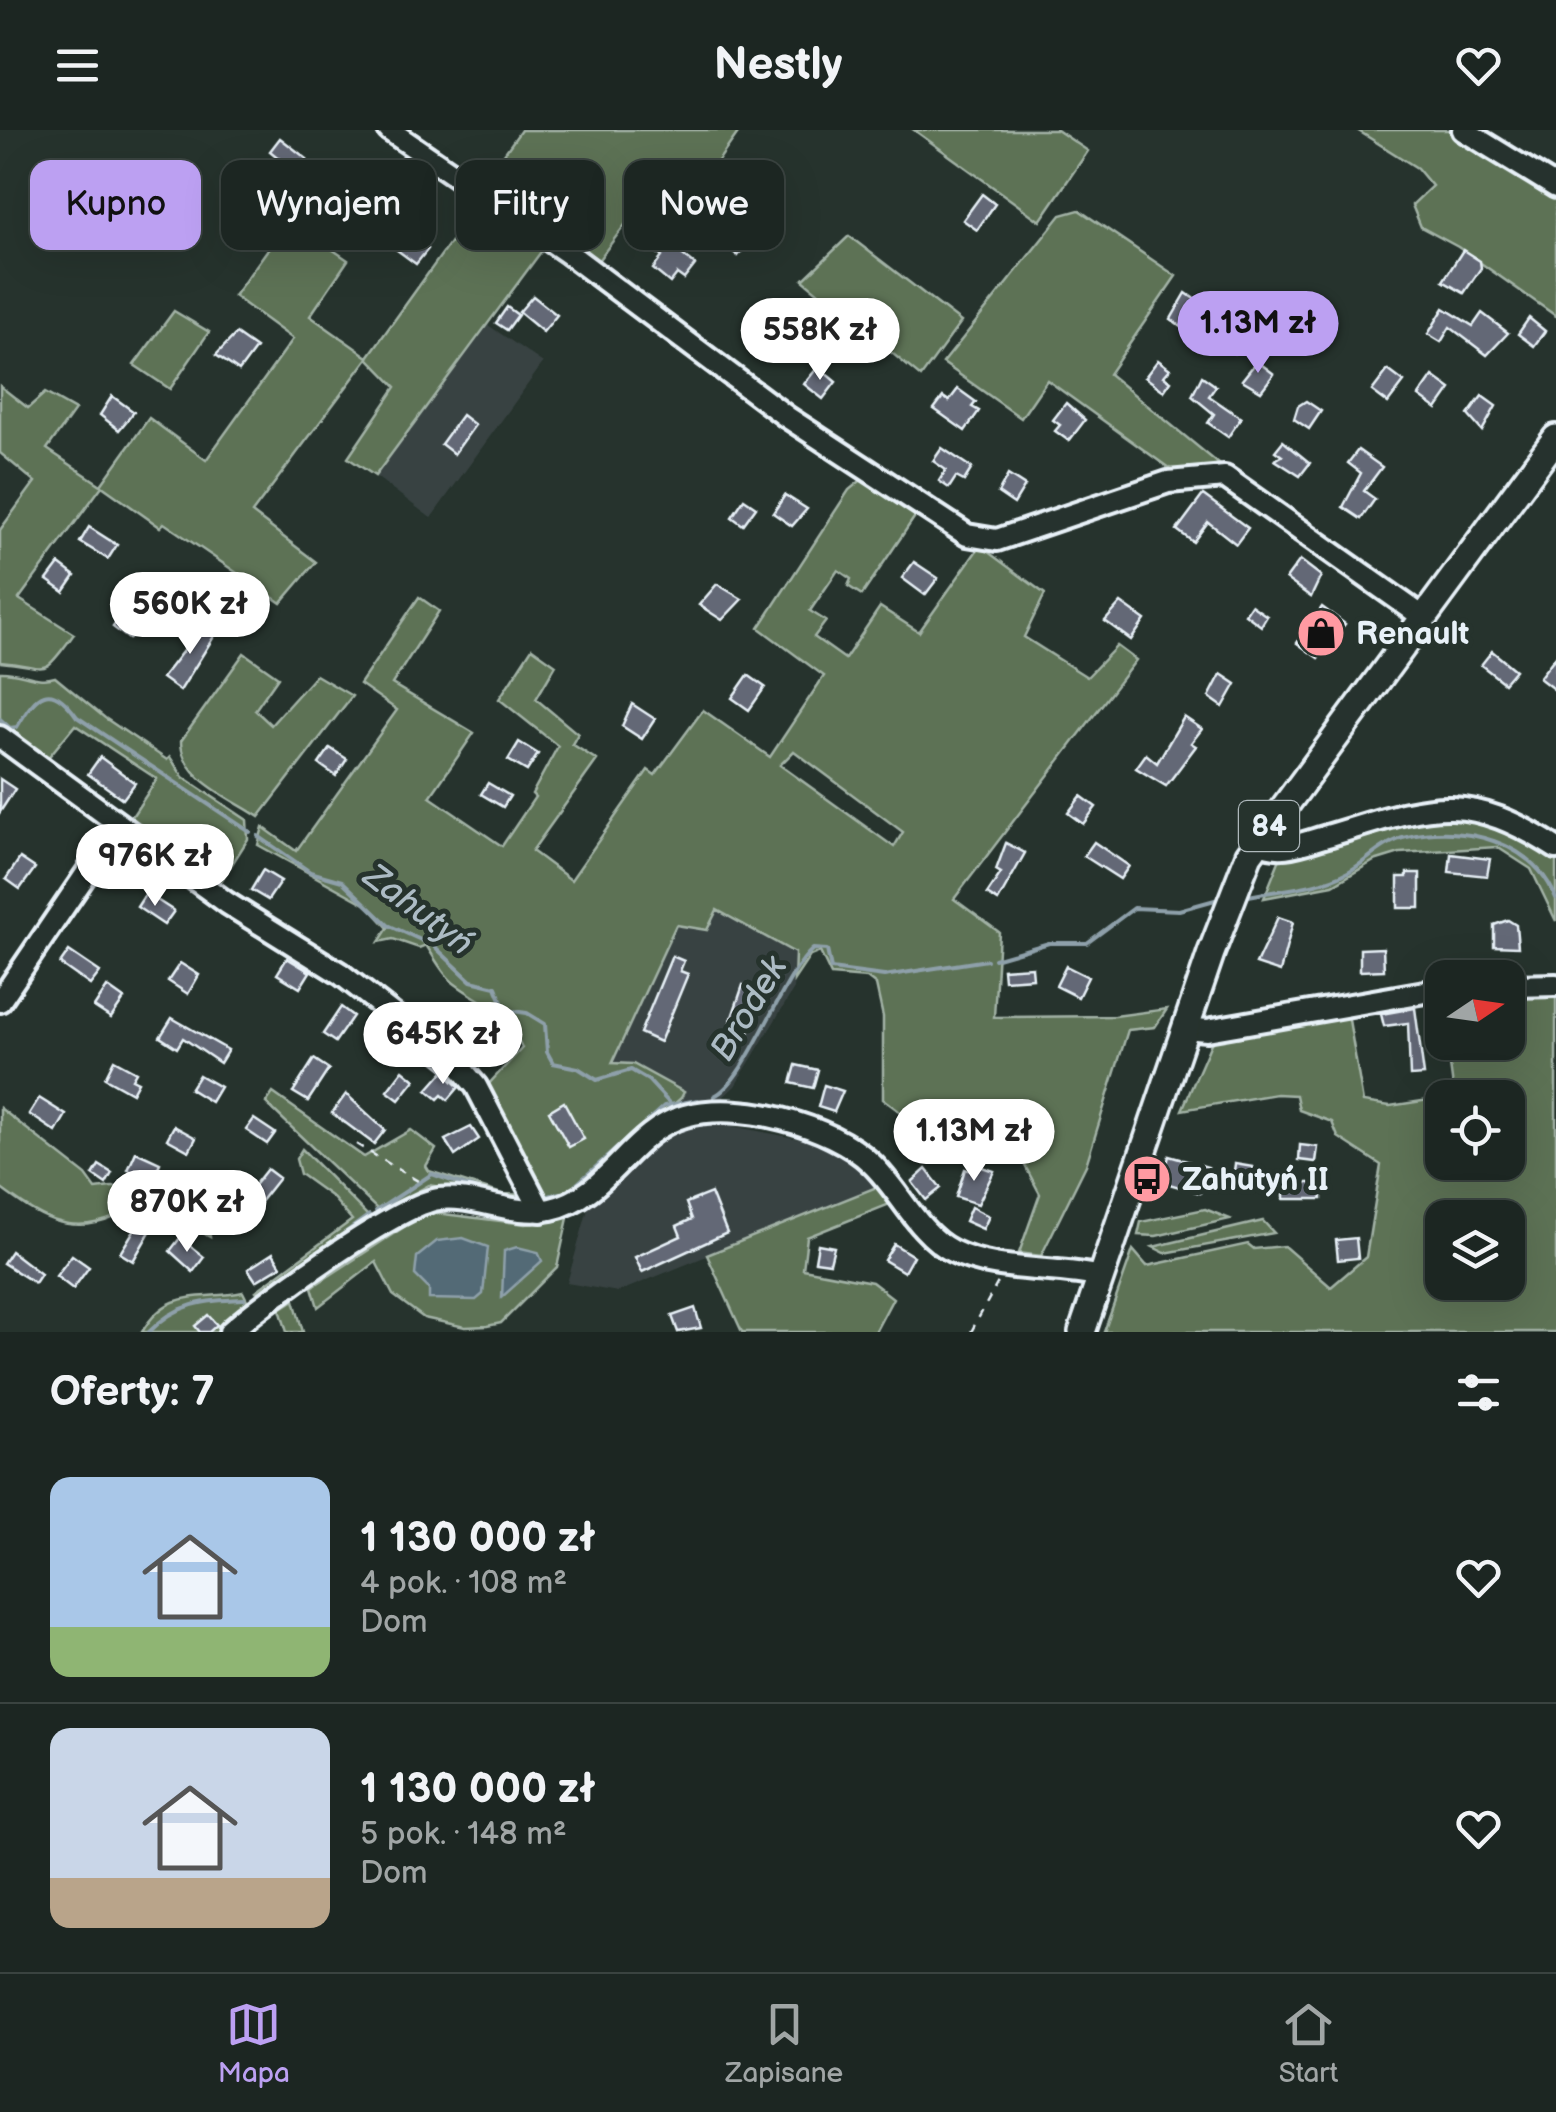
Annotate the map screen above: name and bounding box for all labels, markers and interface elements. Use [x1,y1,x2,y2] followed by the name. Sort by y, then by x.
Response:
[50,38,105,93] icon: menu
[714,38,842,93] text: Nestly
[1451,38,1506,93] icon: heart
[30,160,201,250] chip: Kupno
[221,160,436,250] chip: Wynajem
[456,160,604,250] chip: Filtry
[624,160,784,250] chip: Nowe
[1155,291,1361,376] pin: 1.13M zł
[728,298,912,383] pin: 558K zł
[1200,304,1316,343] text: 1.13M zł
[763,311,877,350] text: 558K zł
[98,572,282,657] pin: 560K zł
[132,585,248,624] text: 560K zł
[1295,607,1347,659] shop icon: Renault
[1356,615,1470,654] place label: Renault
[1239,801,1299,851] road number: 84
[63,824,247,909] pin: 976K zł
[98,837,212,876] text: 976K zł
[353,854,481,965] water label: Zahutyń
[701,948,798,1069] water label: Brodek
[1425,960,1525,1060] north arrow
[1425,960,1525,1300] map controls
[351,1002,535,1087] pin: 645K zł
[385,1015,501,1054] text: 645K zł
[1425,1080,1525,1180] button: locate
[871,1099,1077,1184] pin: 1.13M zł
[916,1112,1032,1151] text: 1.13M zł
[1121,1153,1173,1205] bus stop icon: Zahutyń II
[1182,1161,1329,1200] place label: Zahutyń II
[95,1170,279,1255] pin: 870K zł
[129,1183,245,1222] text: 870K zł
[1425,1200,1525,1300] button: layers
[1451,1365,1506,1420] icon: filters
[50,1367,215,1418] text: Oferty: 7
[360,1513,595,1564] text: 1 130 000 zł
[130,1517,250,1637] icon: home
[1451,1550,1506,1605] icon: heart
[360,1564,567,1603] text: 4 pok. · 108 m²
[360,1603,428,1642] text: Dom
[360,1764,595,1815] text: 1 130 000 zł
[130,1768,250,1888] icon: home
[1451,1801,1506,1856] icon: heart
[360,1815,567,1854] text: 5 pok. · 148 m²
[360,1854,428,1893] text: Dom
[218,1997,290,2090] tab: Mapa
[725,1997,843,2090] tab: Zapisane
[1279,1997,1338,2090] tab: Start

